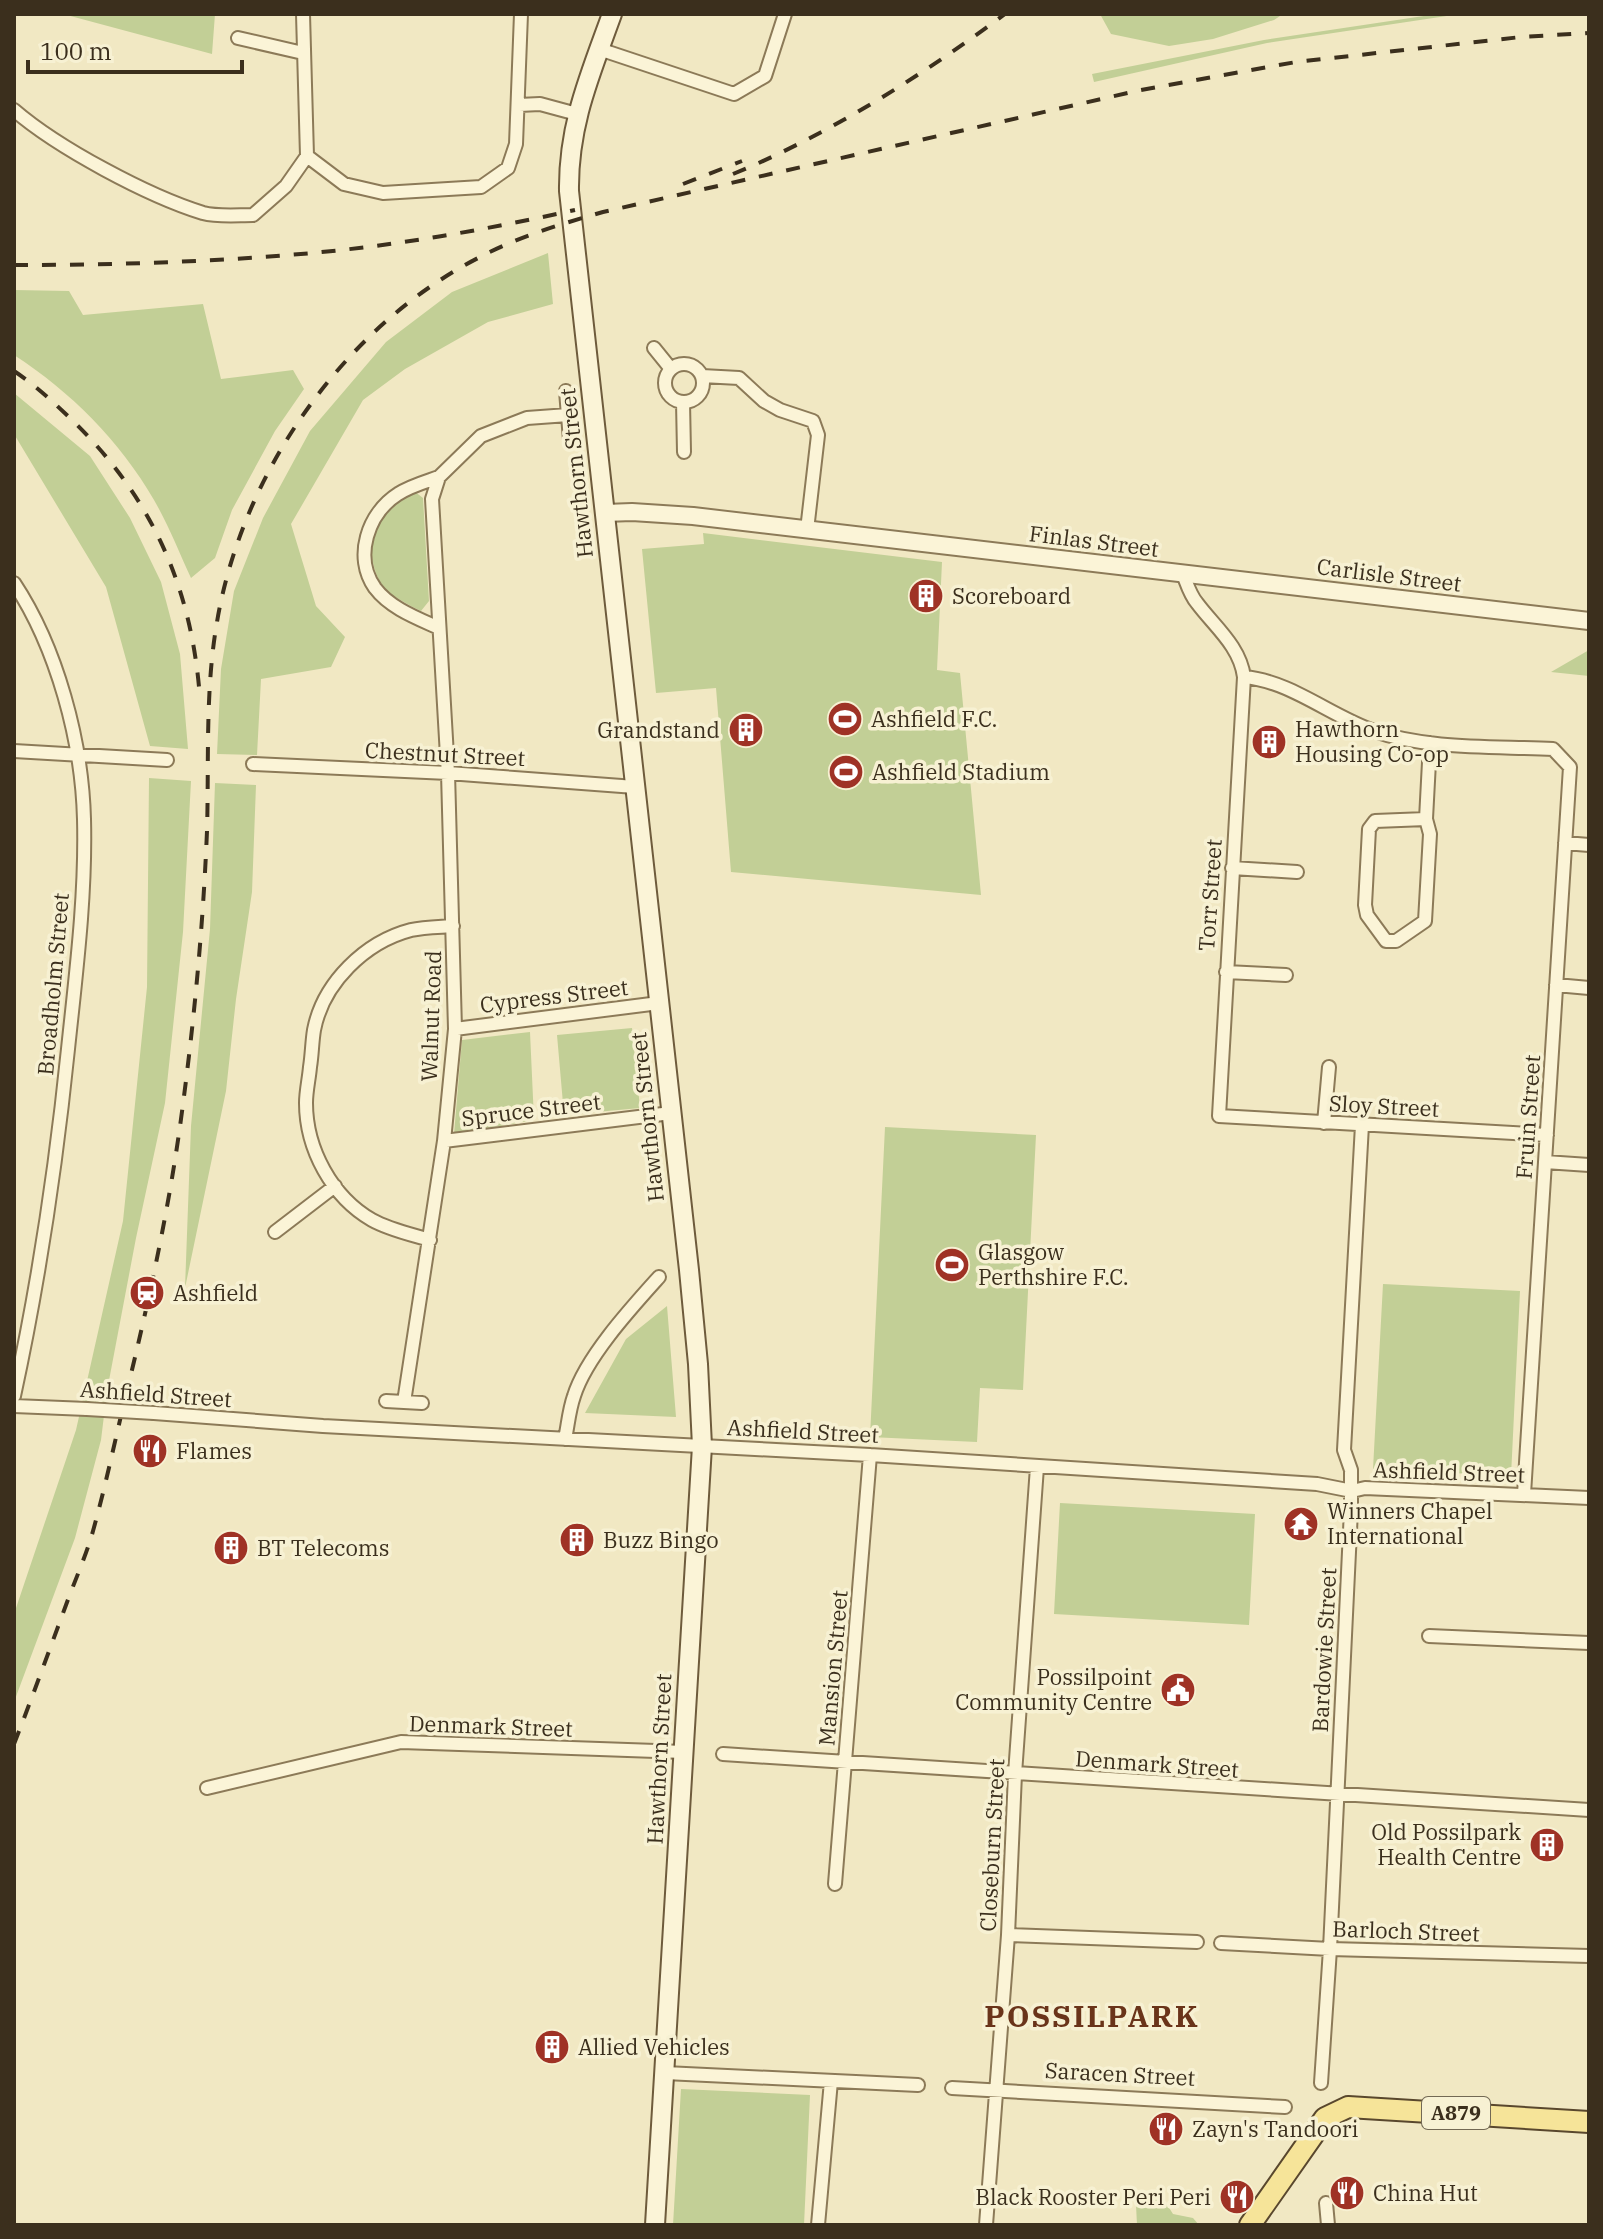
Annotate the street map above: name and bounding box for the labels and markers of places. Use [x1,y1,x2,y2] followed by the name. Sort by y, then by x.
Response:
[907,577,945,615] building icon: Scoreboard
[952,581,1071,610] place label: Scoreboard
[826,700,864,738] sports icon: Ashfield F.C.
[871,704,997,733] place label: Ashfield F.C.
[727,711,765,749] building icon: Grandstand
[1295,714,1449,768] place label: Hawthorn Housing Co-op
[597,715,720,744] place label: Grandstand
[1250,723,1288,761] building icon: Hawthorn Housing Co-op
[827,753,865,791] sports icon: Ashfield Stadium
[872,757,1050,786] place label: Ashfield Stadium
[978,1237,1129,1291] place label: Glasgow Perthshire F.C.
[933,1246,971,1284] sports icon: Glasgow Perthshire F.C.
[128,1274,166,1312] station icon: Ashfield
[173,1278,258,1307] place label: Ashfield
[131,1432,169,1470] restaurant icon: Flames
[176,1436,252,1465] place label: Flames
[1327,1496,1493,1550] place label: Winners Chapel International
[1282,1505,1320,1543] temple icon: Winners Chapel International
[558,1521,596,1559] building icon: Buzz Bingo
[603,1525,719,1554] place label: Buzz Bingo
[212,1529,250,1567] building icon: BT Telecoms
[257,1533,390,1562] place label: BT Telecoms
[955,1662,1152,1716] place label: Possilpoint Community Centre
[1159,1671,1197,1709] public building icon: Possilpoint Community Centre
[1371,1817,1521,1871] place label: Old Possilpark Health Centre
[1528,1826,1566,1864] building icon: Old Possilpark Health Centre
[533,2028,571,2066] building icon: Allied Vehicles
[578,2032,730,2061] place label: Allied Vehicles
[1147,2110,1185,2148] restaurant icon: Zayn's Tandoori
[1192,2114,1359,2143] place label: Zayn's Tandoori
[1328,2174,1366,2212] restaurant icon: China Hut
[1218,2178,1256,2216] restaurant icon: Black Rooster Peri Peri
[1373,2178,1478,2207] place label: China Hut
[975,2182,1211,2211] place label: Black Rooster Peri Peri

